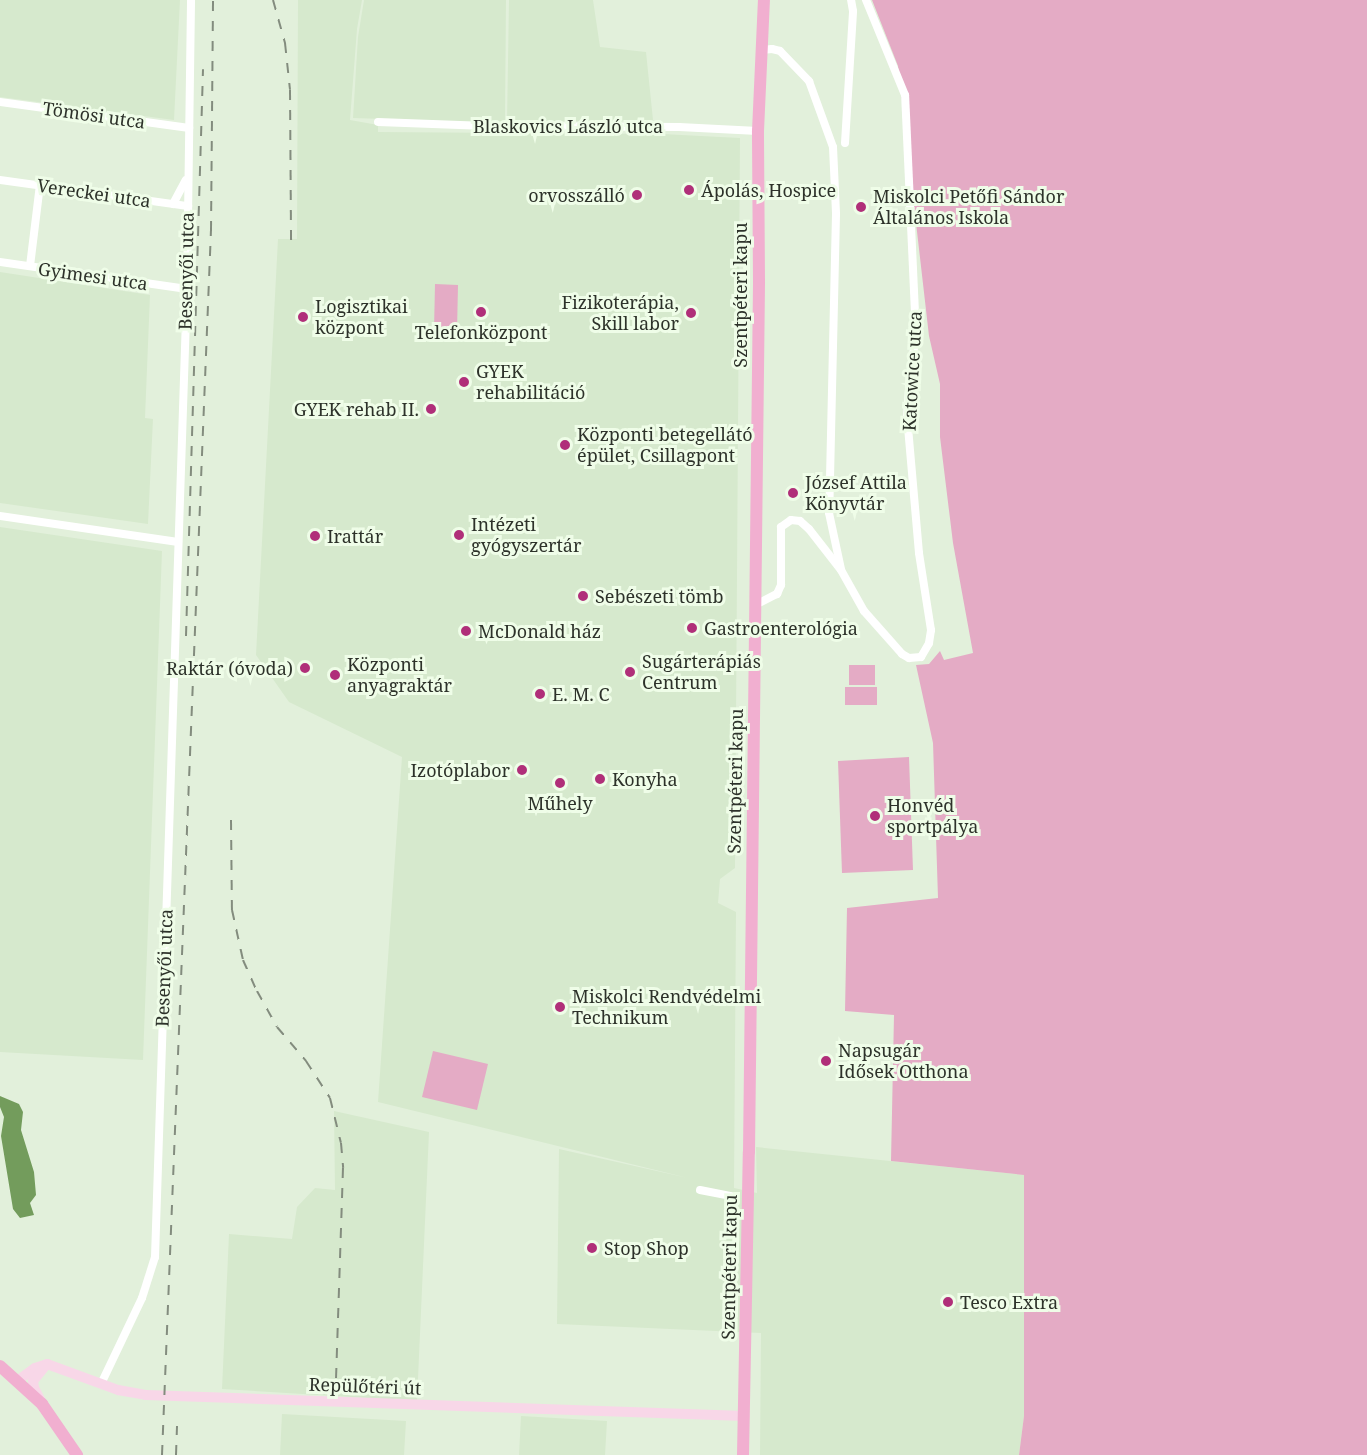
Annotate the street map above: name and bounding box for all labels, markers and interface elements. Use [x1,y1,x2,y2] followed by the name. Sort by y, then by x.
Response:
[41,97,147,133] street label: Tömösi utca
[473,115,663,137] street label: Blaskovics László utca
[36,174,152,212] street label: Vereckei utca
[701,179,836,201] place label: Ápolás, Hospice
[682,183,696,197] marker: Ápolás, Hospice
[528,184,625,206] place label: orvosszálló
[873,186,1064,228] place label: Miskolci Petőfi Sándor Általános Iskola
[630,188,644,202] marker: orvosszálló
[854,200,868,214] marker: Miskolci Petőfi Sándor Általános Iskola
[174,212,198,330] street label: Besenyői utca
[729,222,751,368] street label: Szentpéteri kapu
[37,258,149,294] street label: Gyimesi utca
[561,292,679,334] place label: Fizikoterápia, Skill labor
[315,296,408,338] place label: Logisztikai központ
[474,305,488,319] marker: Telefonközpont
[684,306,698,320] marker: Fizikoterápia, Skill labor
[296,310,310,324] marker: Logisztikai központ
[898,310,926,432] street label: Katowice utca
[415,321,547,343] place label: Telefonközpont
[476,361,585,404] place label: GYEK rehabilitáció
[457,375,471,389] marker: GYEK rehabilitáció
[294,398,419,420] place label: GYEK rehab II.
[424,402,438,416] marker: GYEK rehab II.
[577,424,753,466] place label: Központi betegellátó épület, Csillagpont
[558,438,572,452] marker: Központi betegellátó épület, Csillagpont
[805,472,907,514] place label: József Attila Könyvtár
[786,486,800,500] marker: József Attila Könyvtár
[471,514,581,556] place label: Intézeti gyógyszertár
[327,525,383,547] place label: Irattár
[452,528,466,542] marker: Intézeti gyógyszertár
[308,529,322,543] marker: Irattár
[595,585,724,607] place label: Sebészeti tömb
[576,589,590,603] marker: Sebészeti tömb
[704,617,858,639] place label: Gastroenterológia
[478,620,601,642] place label: McDonald ház
[685,621,699,635] marker: Gastroenterológia
[459,624,473,638] marker: McDonald ház
[642,651,761,694] place label: Sugárterápiás Centrum
[347,654,452,696] place label: Központi anyagraktár
[166,657,293,679] place label: Raktár (óvoda)
[298,661,312,675] marker: Raktár (óvoda)
[623,665,637,679] marker: Sugárterápiás Centrum
[328,668,342,682] marker: Központi anyagraktár
[552,683,610,705] place label: E. M. C
[533,687,547,701] marker: E. M. C
[723,708,747,854] street label: Szentpéteri kapu
[410,759,510,781] place label: Izotóplabor
[515,763,529,777] marker: Izotóplabor
[612,768,678,790] place label: Konyha
[593,772,607,786] marker: Konyha
[553,776,567,790] marker: Műhely
[527,792,593,814] place label: Műhely
[887,795,978,838] place label: Honvéd sportpálya
[868,809,882,823] marker: Honvéd sportpálya
[151,909,177,1027] street label: Besenyői utca
[572,986,761,1028] place label: Miskolci Rendvédelmi Technikum
[553,1000,567,1014] marker: Miskolci Rendvédelmi Technikum
[838,1040,969,1082] place label: Napsugár Idősek Otthona
[819,1054,833,1068] marker: Napsugár Idősek Otthona
[717,1194,741,1340] street label: Szentpéteri kapu
[604,1237,689,1259] place label: Stop Shop
[585,1241,599,1255] marker: Stop Shop
[960,1291,1058,1313] place label: Tesco Extra
[941,1295,955,1309] marker: Tesco Extra
[308,1373,422,1399] street label: Repülőtéri út

